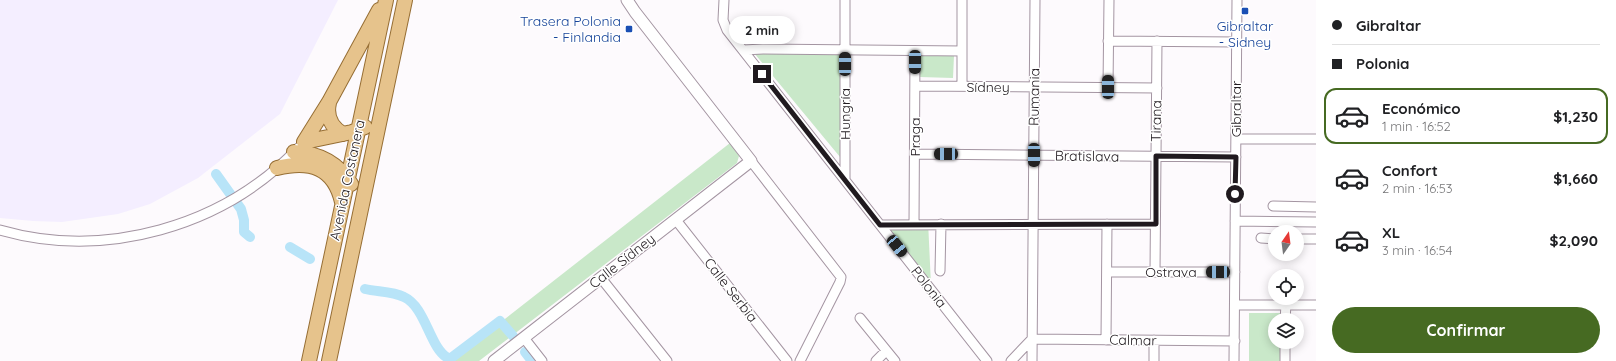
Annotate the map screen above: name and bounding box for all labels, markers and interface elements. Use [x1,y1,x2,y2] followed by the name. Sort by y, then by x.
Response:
[1240,6,1250,16] marker: Gibraltar - Sidney
[520,12,621,46] place label: Trasera Polonia - Finlandia
[729,16,795,44] callout: 2 min
[1356,16,1421,35] text: Gibraltar
[1217,17,1274,51] place label: Gibraltar - Sidney
[745,22,779,38] text: 2 min
[624,24,634,34] marker: Trasera Polonia - Finlandia
[909,50,921,74] car
[839,52,851,76] car
[1356,54,1409,73] text: Polonia
[753,65,771,83] route end
[1024,68,1044,126] street label: Rumania
[1102,75,1114,99] car
[966,78,1010,96] street label: Sídney
[1227,80,1245,137] street label: Gibraltar
[836,88,854,140] street label: Hungría
[1334,98,1370,134] icon: car
[1382,99,1461,118] text: Económico
[1147,100,1165,142] street label: Tirana
[1553,107,1598,126] text: $1,230
[906,117,924,157] street label: Praga
[325,118,369,242] street label: Avenida Costanera
[1382,118,1451,134] text: 1 min · 16:52
[1028,143,1040,167] car
[1055,146,1119,166] street label: Bratislava
[934,148,958,160] car
[1334,160,1370,196] icon: car
[1382,161,1438,180] text: Confort
[1553,169,1598,188] text: $1,660
[1382,180,1453,196] text: 2 min · 16:53
[1226,185,1244,203] route start
[1334,222,1370,258] icon: car
[1382,223,1400,242] text: XL
[1268,225,1304,261] north arrow
[1268,225,1304,349] map controls
[585,230,659,292] street label: Calle Sídney
[1549,231,1598,250] text: $2,090
[885,233,909,259] car
[1382,242,1452,258] text: 3 min · 16:54
[700,254,762,326] street label: Calle Serbia
[907,263,951,311] street label: Polonia
[1145,263,1197,281] street label: Ostrava
[1206,266,1230,278] car
[1268,269,1304,305] button: locate
[1332,307,1600,353] button: Confirmar
[1268,313,1304,349] button: layers
[1109,331,1158,349] street label: Calmar

